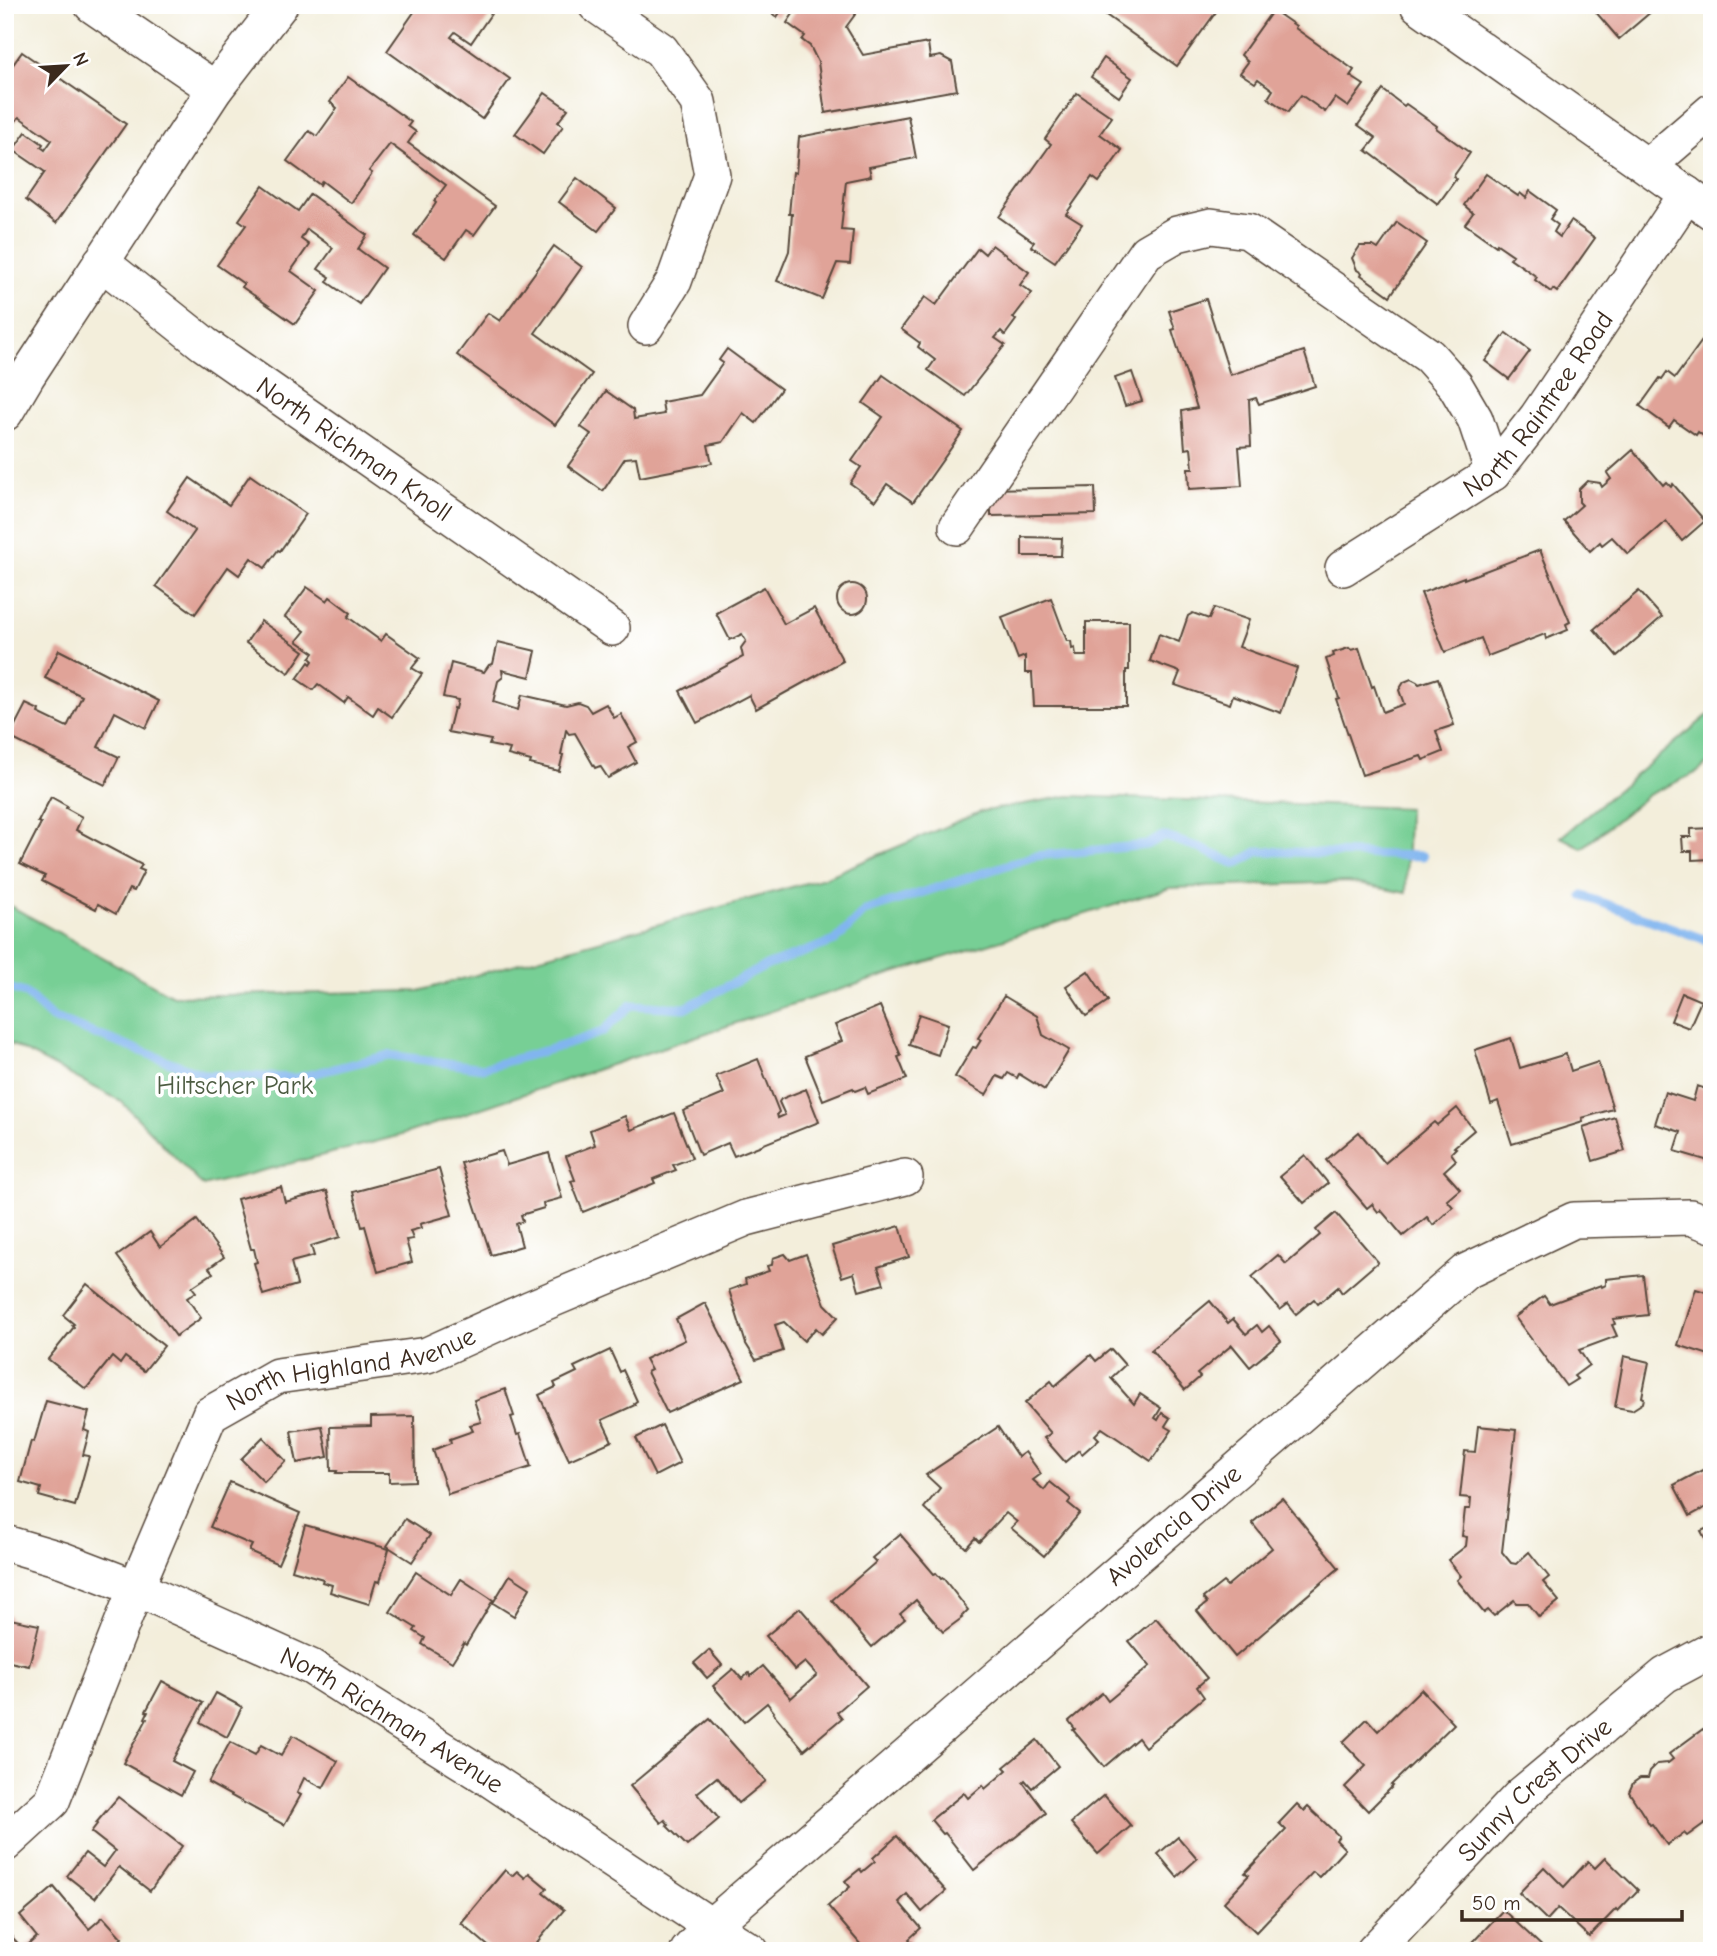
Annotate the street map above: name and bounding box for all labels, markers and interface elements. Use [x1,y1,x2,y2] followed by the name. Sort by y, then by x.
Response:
[32,32,102,102] north arrow
[68,49,93,70] text: N
[1458,306,1620,504] street label: North Raintree Road
[250,371,457,528] street label: North Richman Knoll
[157,1071,314,1101] park label: Hiltscher Park
[221,1321,480,1418] street label: North Highland Avenue
[1100,1459,1248,1592] street label: Avolencia Drive
[275,1641,509,1800] street label: North Richman Avenue
[1452,1712,1618,1868] street label: Sunny Crest Drive
[1462,1879,1682,1923] scale bar
[1472,1891,1521,1915] text: 50 m

